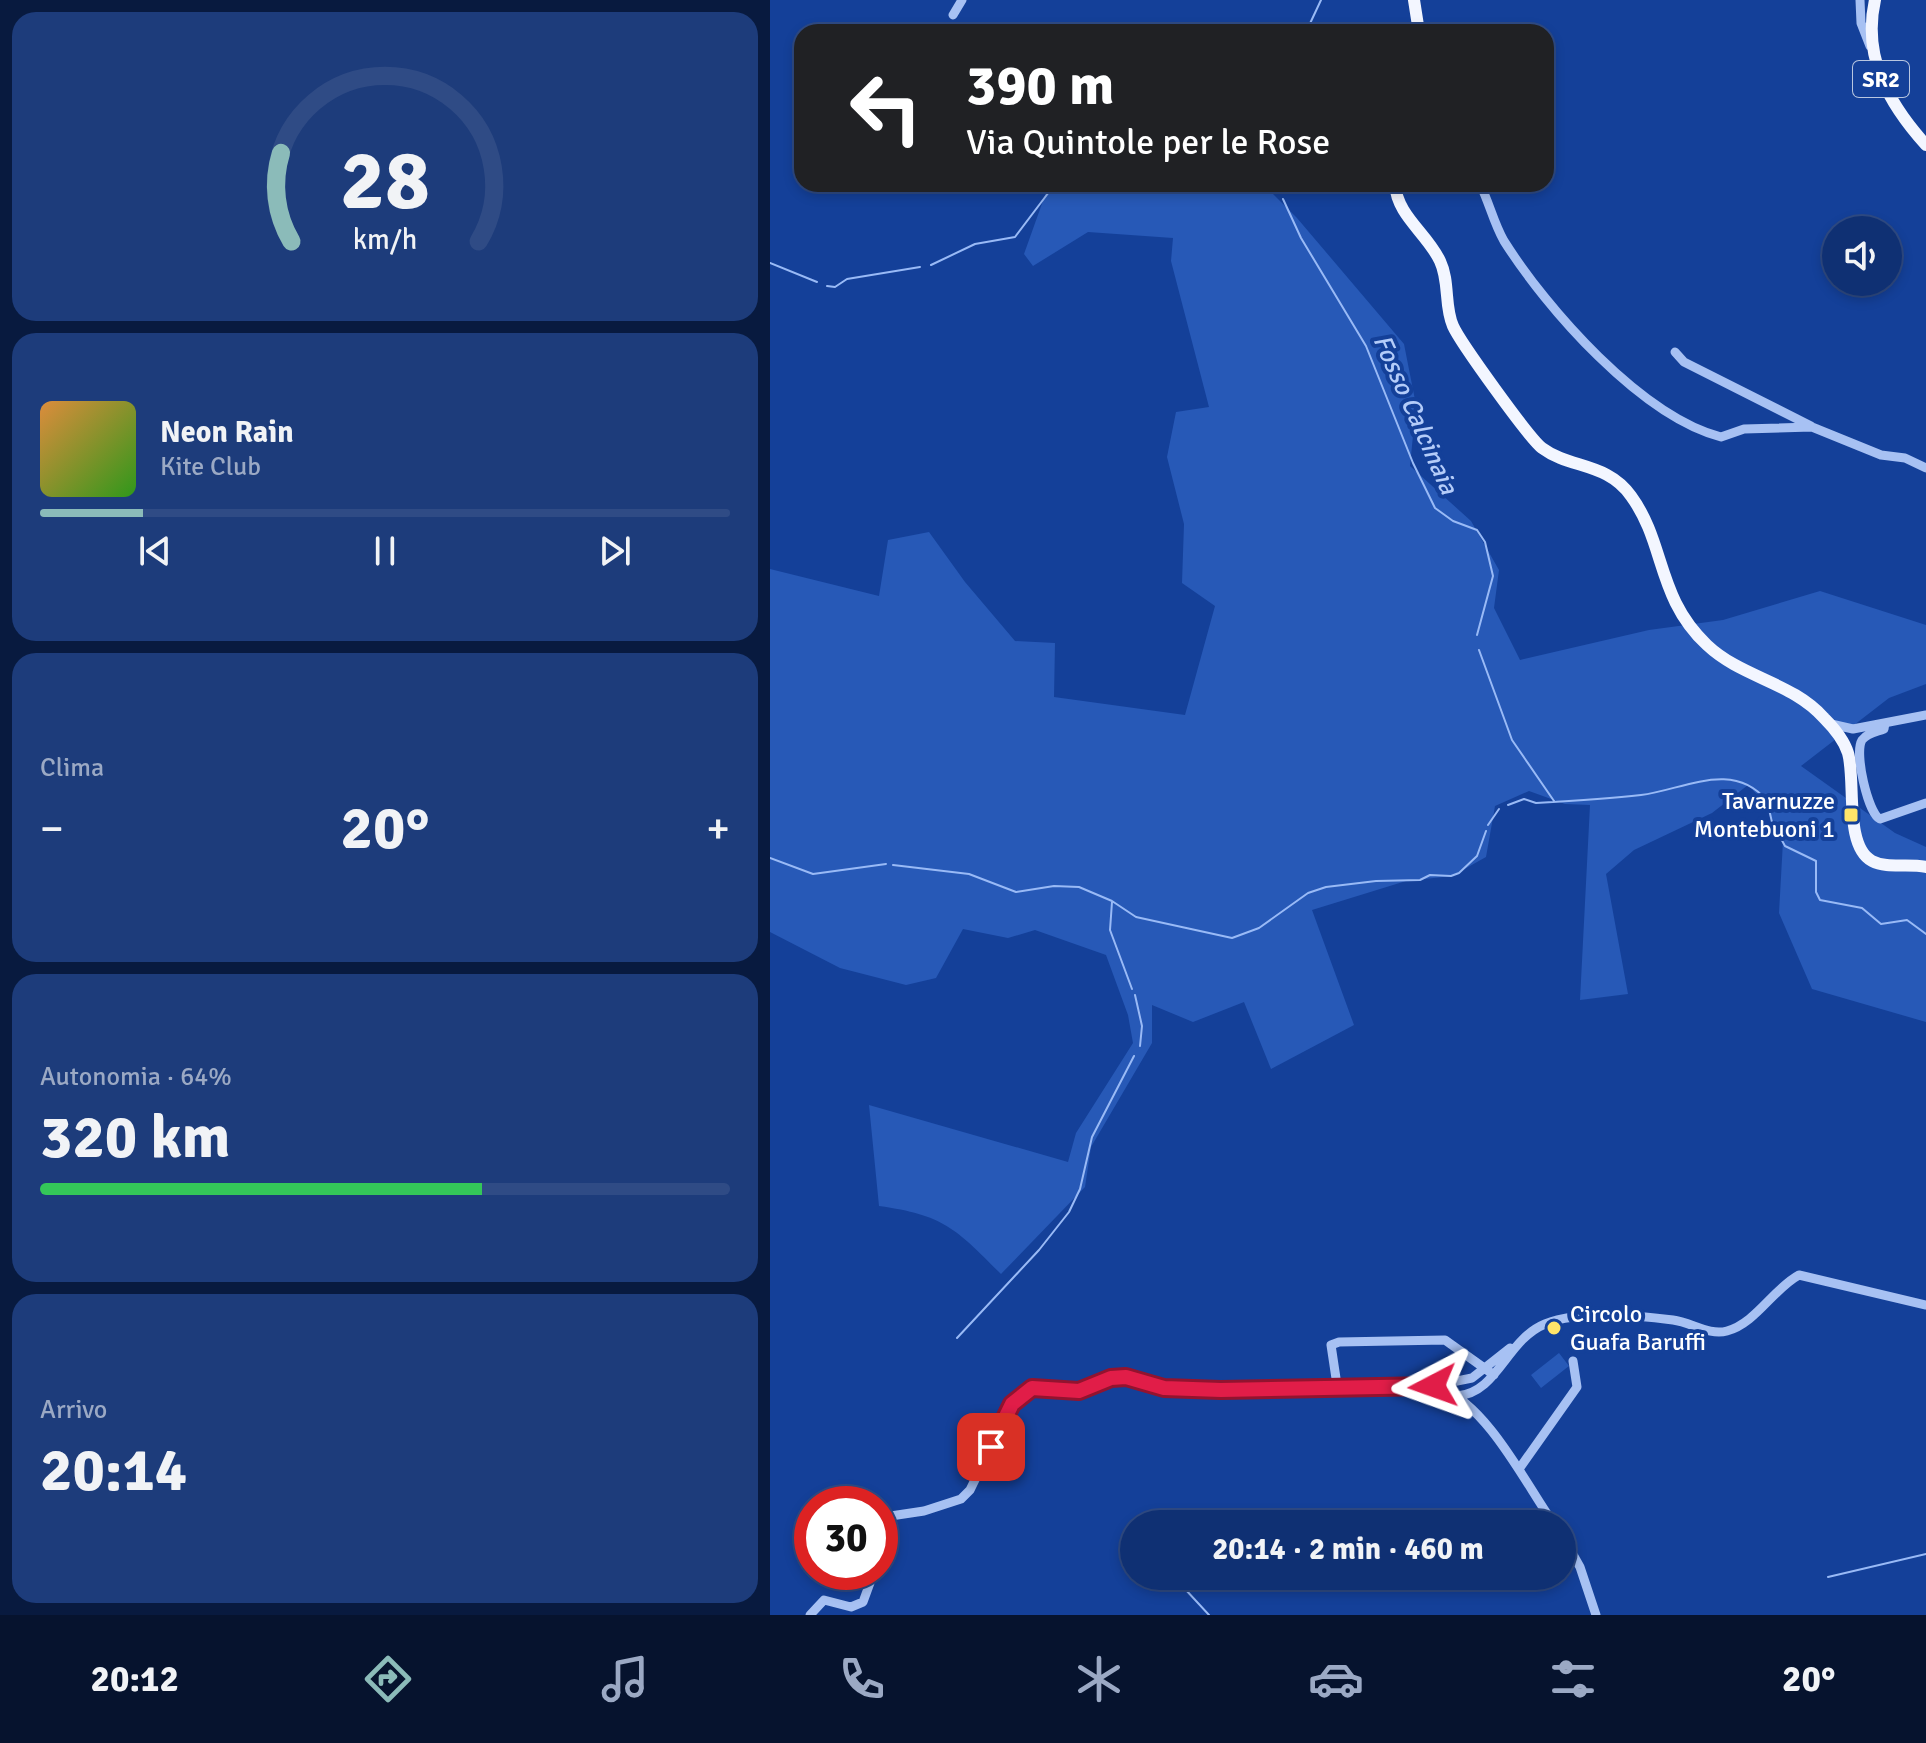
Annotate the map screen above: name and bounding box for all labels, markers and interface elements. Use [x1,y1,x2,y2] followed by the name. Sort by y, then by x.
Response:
[966,51,1114,120] text: 390 m
[834,56,938,160] icon: left
[1853,61,1909,97] road number: SR2
[966,120,1330,165] text: Via Quintole per le Rose
[340,130,430,232] text: 28
[1822,216,1902,296] map controls
[1822,216,1902,296] button: sound
[353,222,417,257] text: km/h
[1366,330,1465,500] water label: Fosso Calcinaia
[160,414,294,451] text: Neon Rain
[160,451,261,483] text: Kite Club
[133,529,177,573] icon: previous
[363,529,407,573] icon: pause
[593,529,637,573] icon: next
[40,752,104,784] text: Clima
[1694,786,1835,844] place label: Tavarnuzze Montebuoni 1
[341,792,429,866] text: 20°
[40,802,64,856] text: −
[706,802,730,856] text: +
[1842,806,1860,824] marker: Tavarnuzze Montebuoni 1
[40,1061,232,1093] text: Autonomia · 64%
[40,1101,230,1175] text: 320 km
[1570,1299,1706,1357] place label: Circolo Guafa Baruffi
[1545,1319,1563,1337] marker: Circolo Guafa Baruffi
[1391,1344,1475,1428] position arrow
[40,1394,107,1426] text: Arrivo
[957,1413,1025,1481] pin
[969,1425,1013,1469] icon: arrive
[40,1434,187,1508] text: 20:14
[794,1486,898,1590] speed limit sign: 30
[1212,1531,1484,1568] text: 20:14 · 2 min · 460 m
[360,1651,416,1707] icon: directions
[597,1651,653,1707] icon: music
[834,1651,890,1707] icon: phone
[1071,1651,1127,1707] icon: climate
[1308,1651,1364,1707] icon: car
[1545,1651,1601,1707] icon: filters
[91,1657,179,1702] text: 20:12
[1782,1657,1835,1702] text: 20°

